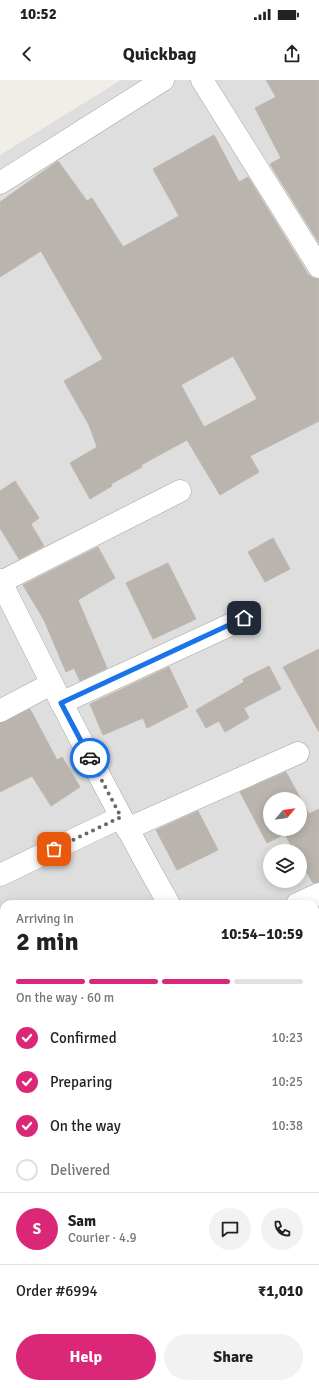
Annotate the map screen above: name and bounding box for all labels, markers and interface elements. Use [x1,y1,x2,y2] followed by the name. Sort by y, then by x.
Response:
[20,5,57,23] text: 10:52
[16,43,38,65] icon: back
[123,43,196,65] text: Quickbag
[281,43,303,65] icon: share
[227,601,261,635] pin
[233,607,255,629] icon: home
[70,738,110,778] courier
[79,747,101,769] icon: car
[263,792,307,836] north arrow
[263,792,307,888] map controls
[37,832,71,866] pin
[43,838,65,860] icon: bag
[263,844,307,888] button: layers
[16,911,74,927] text: Arriving in
[221,925,303,943] text: 10:54–10:59
[16,926,79,958] text: 2 min
[16,990,114,1006] text: On the way · 60 m
[16,1027,38,1049] icon: check
[50,1029,117,1047] text: Confirmed
[271,1030,303,1046] text: 10:23
[16,1071,38,1093] icon: check
[50,1073,113,1091] text: Preparing
[271,1074,303,1090] text: 10:25
[16,1115,38,1137] icon: check
[50,1117,121,1135] text: On the way
[271,1118,303,1134] text: 10:38
[50,1161,110,1179] text: Delivered
[209,1208,251,1250] button: chat
[261,1208,303,1250] button: phone
[68,1212,96,1230] text: Sam
[33,1220,41,1238] text: S
[68,1230,137,1246] text: Courier · 4.9
[16,1282,98,1300] text: Order #6994
[258,1282,303,1300] text: ₹1,010
[16,1334,156,1380] button: Help
[164,1334,303,1380] button: Share

